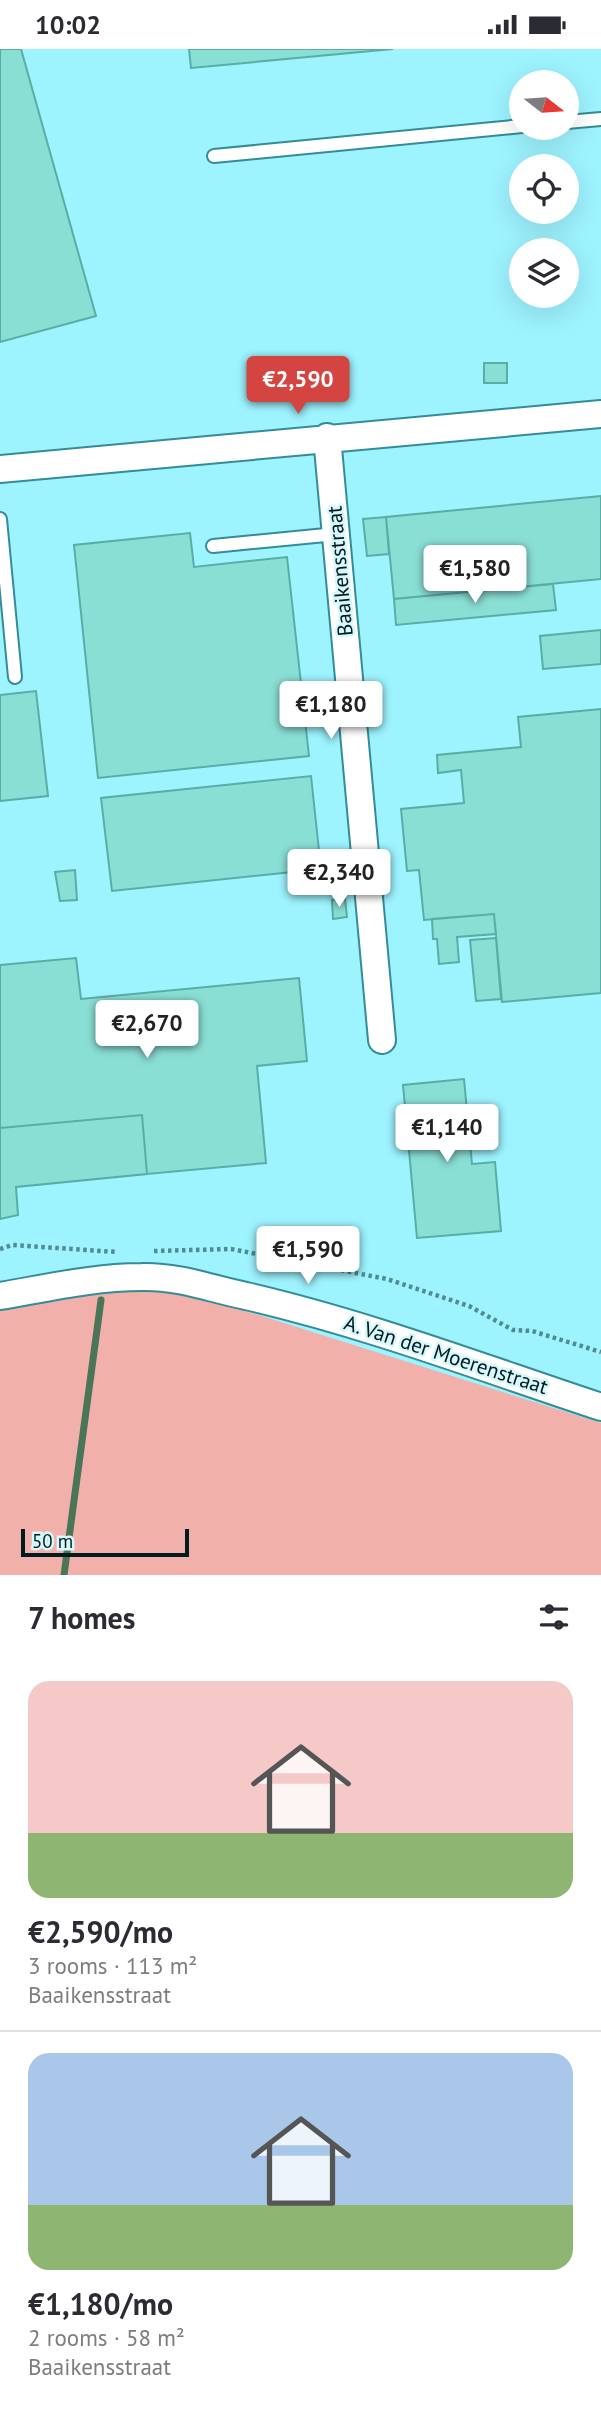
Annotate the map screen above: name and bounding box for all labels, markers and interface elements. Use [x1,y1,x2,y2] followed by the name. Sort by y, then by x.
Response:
[35,8,101,41] text: 10:02
[509,70,579,140] north arrow
[509,70,579,308] map controls
[509,154,579,224] button: locate
[509,238,579,308] button: layers
[241,357,355,416] pin: €2,590
[262,364,334,393] text: €2,590
[320,505,359,637] street label: Baaikensstraat
[418,545,532,605] pin: €1,580
[439,553,511,582] text: €1,580
[274,681,388,741] pin: €1,180
[295,689,367,718] text: €1,180
[282,849,396,909] pin: €2,340
[303,857,375,886] text: €2,340
[90,1000,204,1060] pin: €2,670
[111,1008,183,1037] text: €2,670
[390,1105,504,1164] pin: €1,140
[411,1112,483,1141] text: €1,140
[251,1227,365,1286] pin: €1,590
[272,1234,344,1263] text: €1,590
[341,1309,551,1400] street label: A. Van der Moerenstraat
[21,1526,189,1558] scale bar
[32,1529,73,1553] text: 50 m
[28,1598,136,1637] text: 7 homes
[535,1598,573,1636] icon: filters
[238,1726,364,1852] icon: home
[28,1912,173,1951] text: €2,590/mo
[28,1951,197,1980] text: 3 rooms · 113 m²
[28,1980,171,2009] text: Baaikensstraat
[238,2098,364,2224] icon: home
[28,2284,173,2323] text: €1,180/mo
[28,2323,185,2352] text: 2 rooms · 58 m²
[28,2352,171,2381] text: Baaikensstraat

